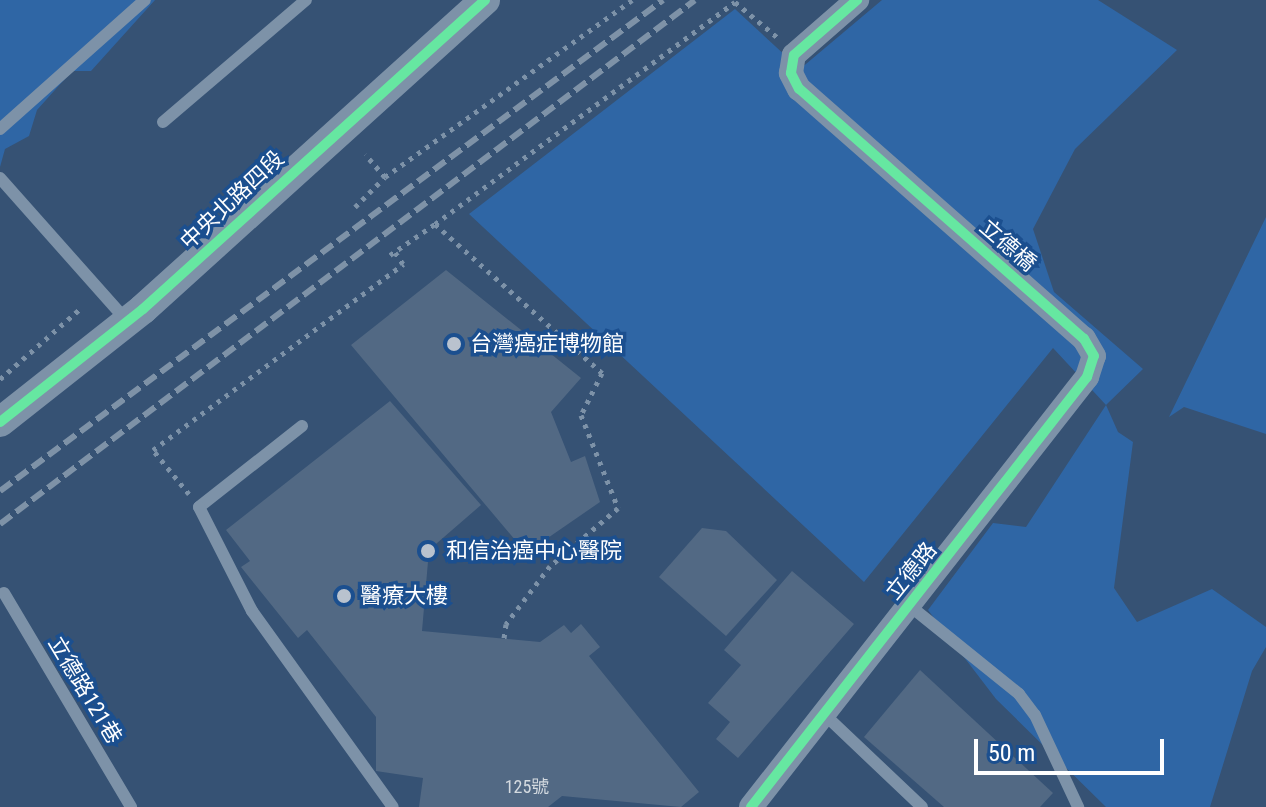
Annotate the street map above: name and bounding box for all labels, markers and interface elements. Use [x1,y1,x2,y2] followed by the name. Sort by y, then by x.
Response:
[175,145,289,255] street label: 中央北路四段
[974,213,1042,277] street label: 立德橋
[470,331,624,357] place label: 台灣癌症博物館
[445,335,463,353] marker: 台灣癌症博物館
[880,537,942,605] street label: 立德路
[446,538,622,564] place label: 和信治癌中心醫院
[417,540,439,562] marker: 和信治癌中心醫院
[360,583,448,609] place label: 醫療大樓
[335,587,353,605] marker: 醫療大樓
[43,632,127,748] street label: 立德路121巷
[978,723,1168,773] scale bar
[988,739,1035,767] text: 50 m
[505,776,549,798] house number: 125號

